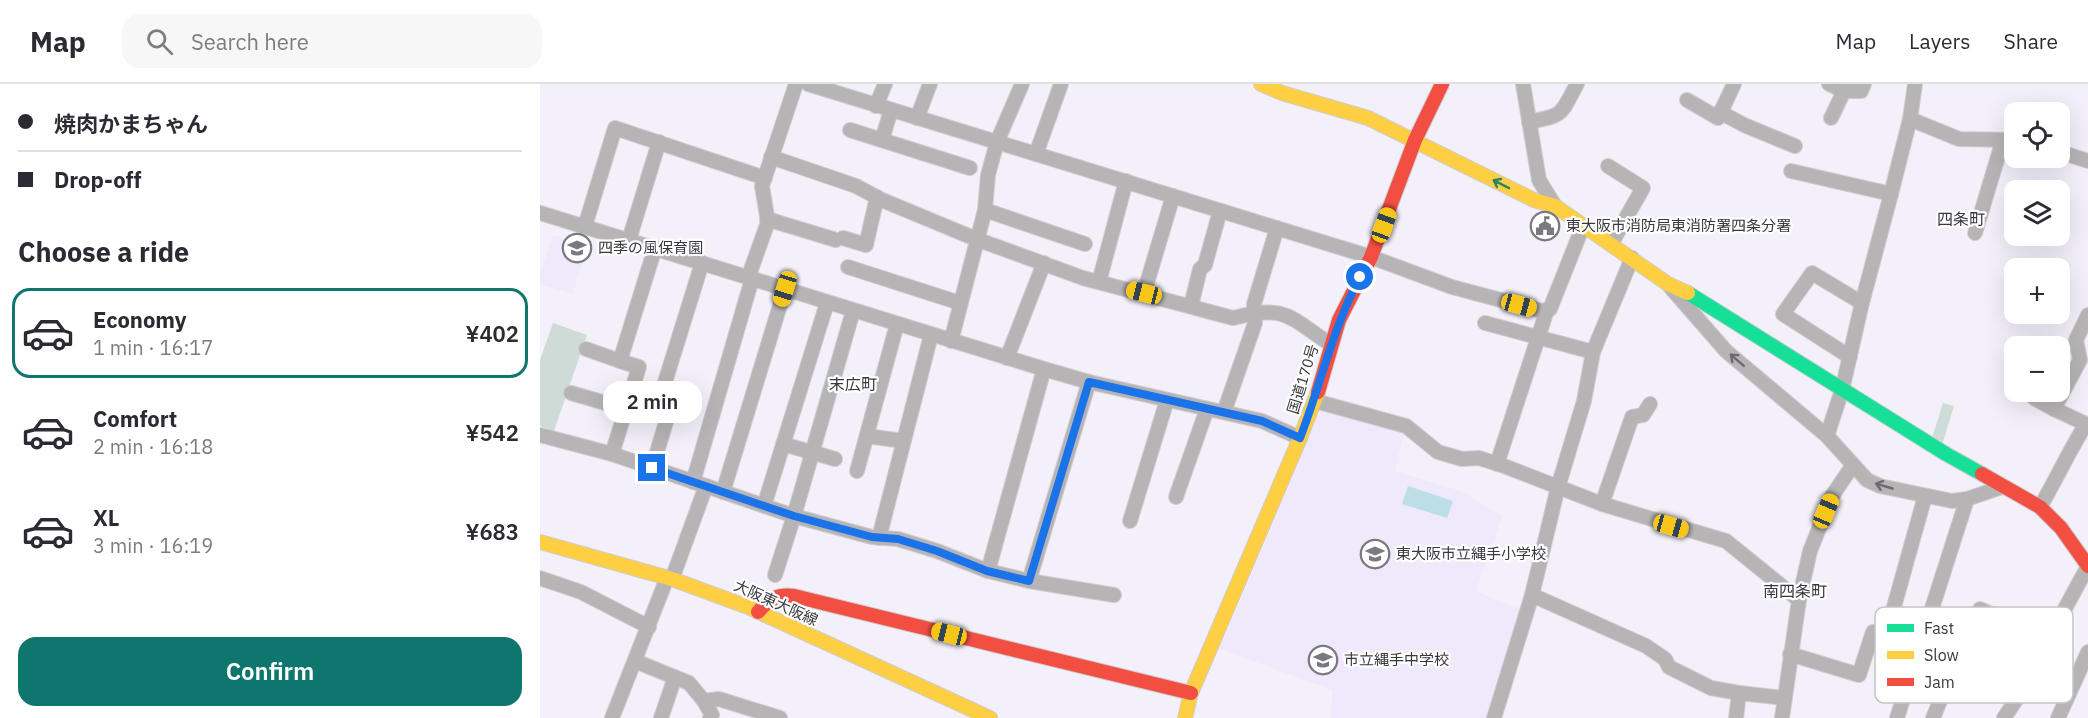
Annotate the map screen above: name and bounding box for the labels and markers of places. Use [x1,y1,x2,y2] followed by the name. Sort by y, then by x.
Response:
[1529,210,1561,242] public building icon: 東大阪市消防局東消防署四条分署
[1566,216,1791,235] place label: 東大阪市消防局東消防署四条分署
[561,232,593,264] school or university icon: 四季の風保育園
[598,238,703,257] place label: 四季の風保育園
[1359,538,1391,570] school or university icon: 東大阪市立縄手小学校
[1396,544,1546,563] place label: 東大阪市立縄手小学校
[1307,644,1339,676] school or university icon: 市立縄手中学校
[1344,650,1449,669] place label: 市立縄手中学校

